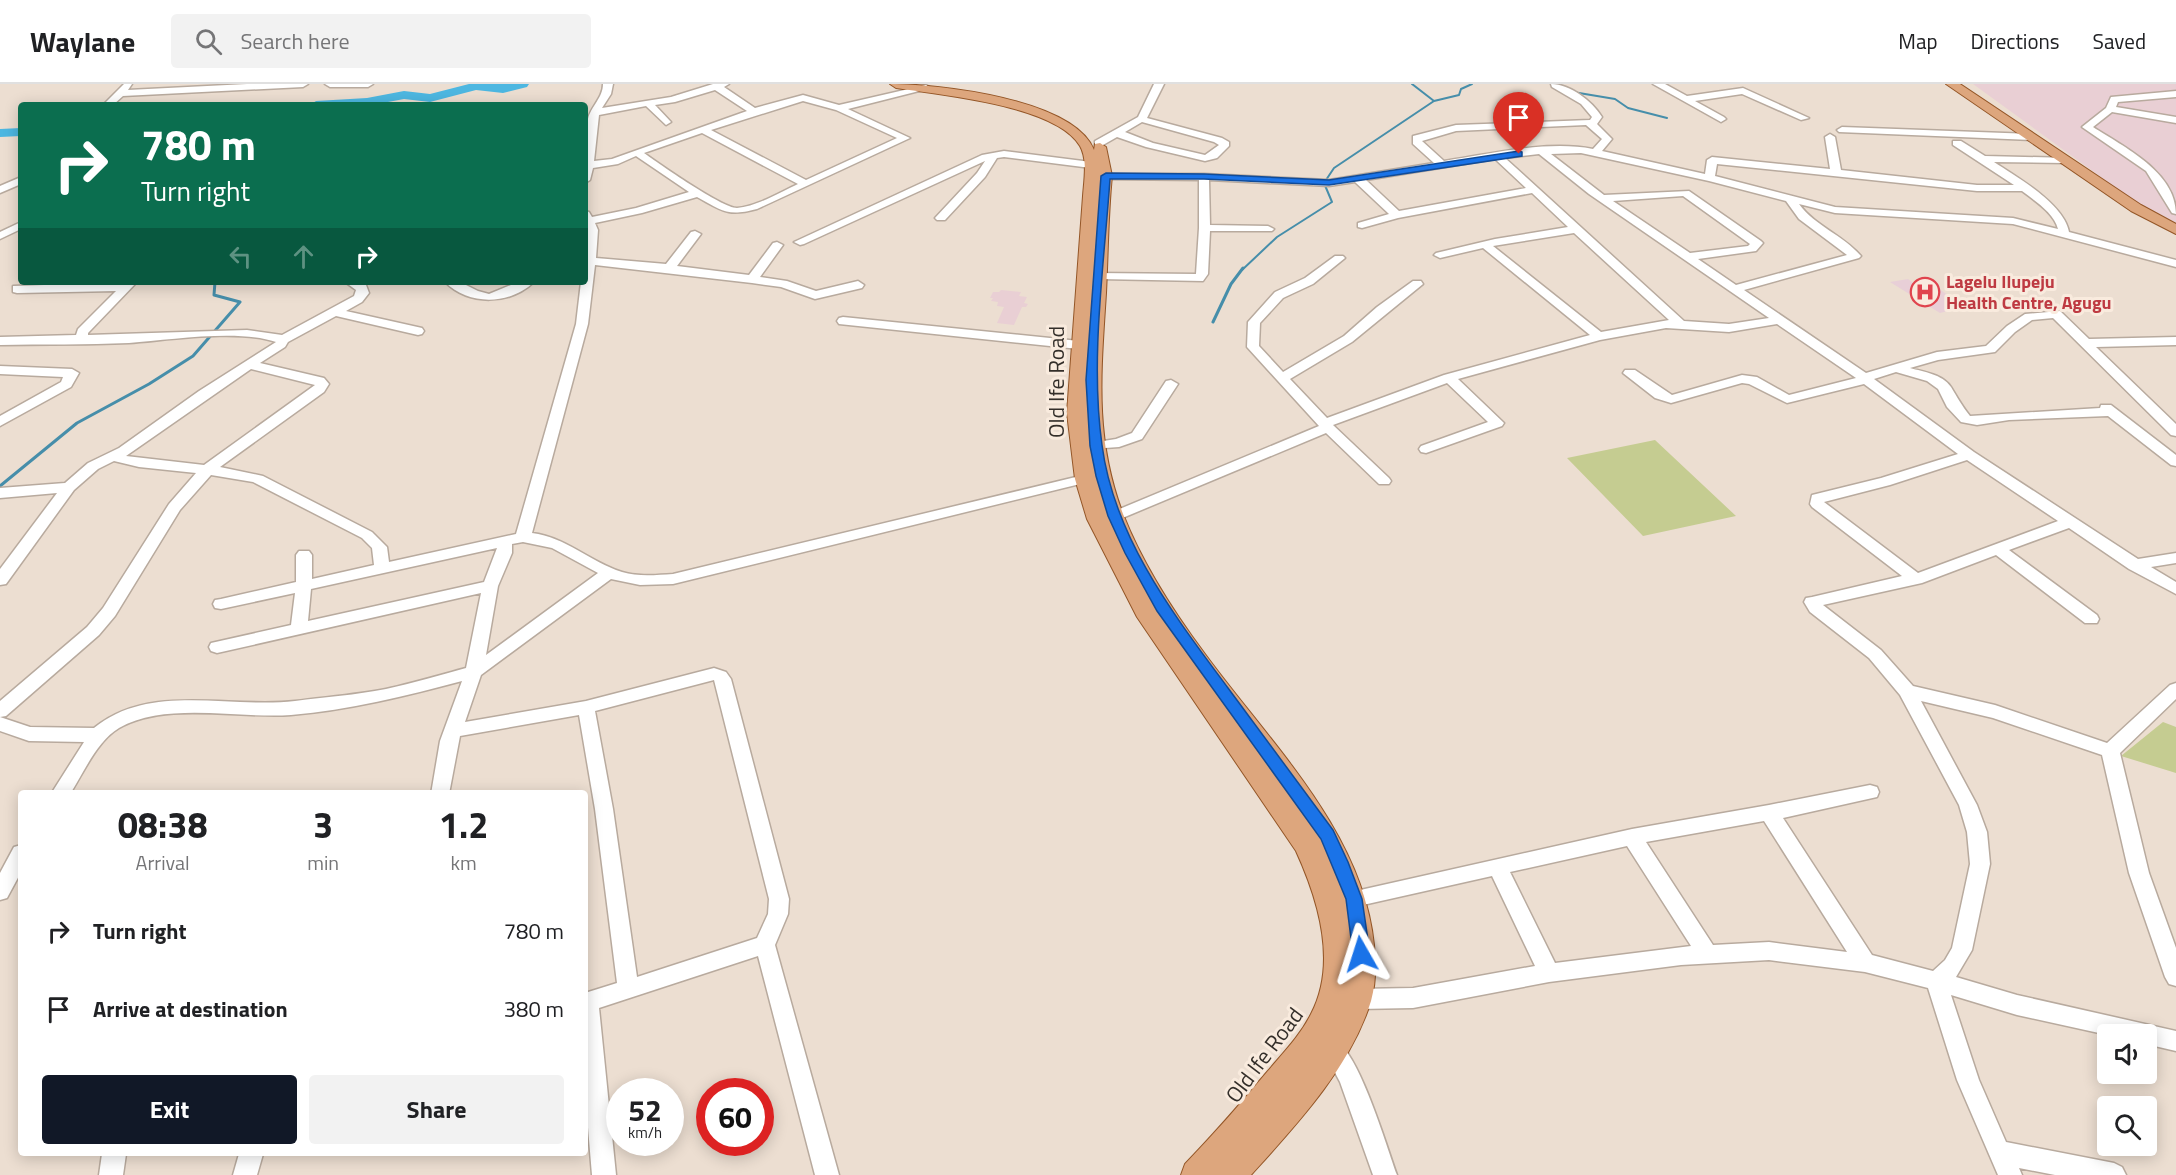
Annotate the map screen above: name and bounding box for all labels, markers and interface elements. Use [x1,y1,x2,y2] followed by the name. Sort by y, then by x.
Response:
[171,14,591,68] search box
[30,20,135,63] text: Waylane
[240,24,350,58] text: Search here
[192,25,225,58] icon: search
[1898,25,1938,57] text: Map
[1971,25,2060,57] text: Directions
[2093,25,2146,57] text: Saved
[1493,92,1544,154] pin
[1502,101,1535,134] icon: arrive
[141,112,256,176] text: 780 m
[42,126,120,204] icon: right
[141,170,250,211] text: Turn right
[224,240,257,273] icon: left
[287,240,320,273] icon: ahead
[350,240,383,273] icon: right
[1946,268,2112,316] place label: Lagelu Ilupeju Health Centre, Agugu
[1909,276,1941,308] hospital icon: Lagelu Ilupeju Health Centre, Agugu
[1039,326,1073,438] street label: Old Ife Road
[118,797,208,852] text: 08:38
[313,797,333,852] text: 3
[439,797,488,852] text: 1.2
[135,847,190,878] text: Arrival
[307,847,339,878] text: min
[450,847,477,878] text: km
[93,914,187,948] text: Turn right
[504,914,564,948] text: 780 m
[42,915,75,948] icon: right
[1329,922,1393,986] position arrow
[93,992,288,1026] text: Arrive at destination
[504,992,564,1026] text: 380 m
[42,993,75,1026] icon: arrive
[1217,1000,1311,1110] street label: Old Ife Road
[2097,1024,2157,1156] map controls
[2097,1024,2157,1084] button: sound
[42,1075,297,1144] button: Exit
[309,1075,564,1144] button: Share
[696,1078,774,1156] speed limit sign: 60
[628,1087,662,1133] text: 52
[2097,1096,2157,1156] button: search
[628,1121,662,1144] text: km/h

